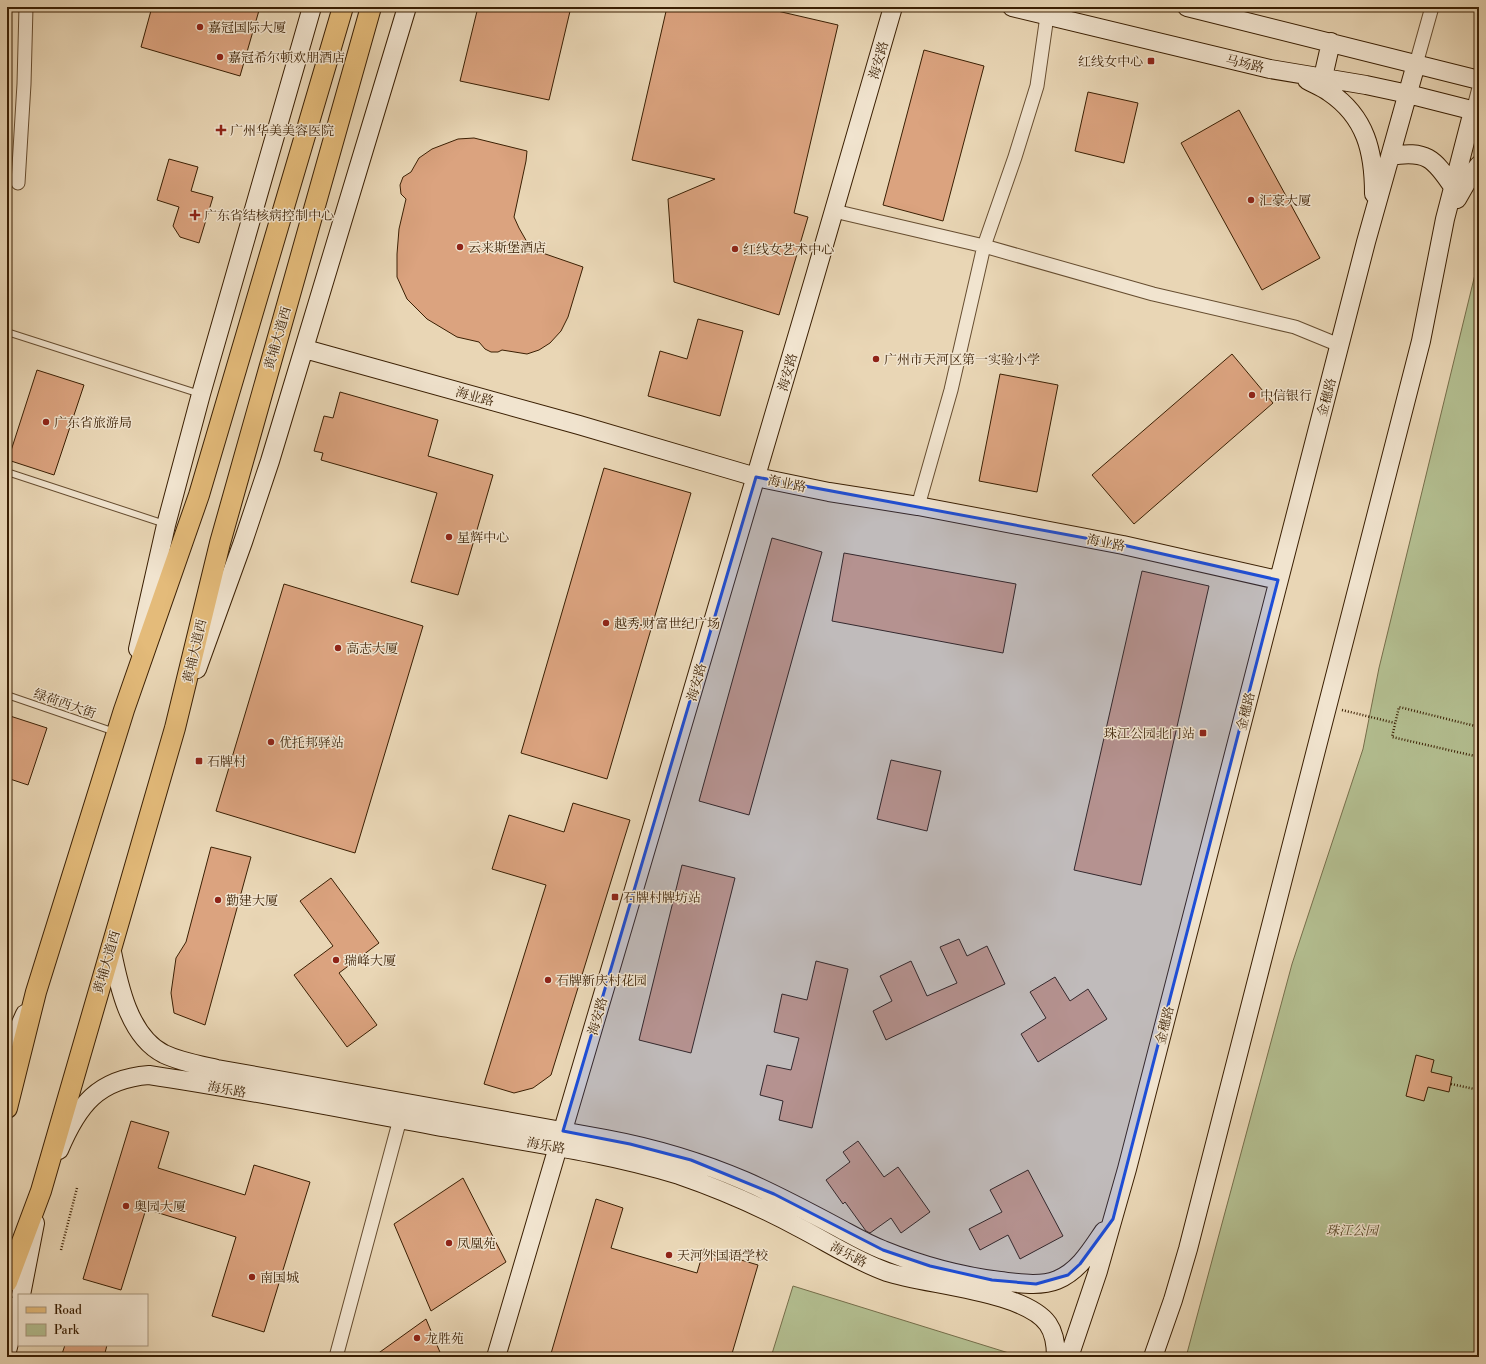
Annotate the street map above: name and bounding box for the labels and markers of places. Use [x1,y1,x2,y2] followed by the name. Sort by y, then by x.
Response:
[208,20,286,36] place label: 嘉冠国际大厦
[195,22,205,32] marker: 嘉冠国际大厦
[228,50,345,66] place label: 嘉冠希尔顿欢朋酒店
[215,52,225,62] marker: 嘉冠希尔顿欢朋酒店
[1078,54,1143,70] place label: 红线女中心
[1146,56,1156,66] marker: 红线女中心
[230,123,334,139] place label: 广州华美美容医院
[215,124,227,136] marker: 广州华美美容医院
[1259,193,1311,209] place label: 汇豪大厦
[1246,195,1256,205] marker: 汇豪大厦
[204,208,334,224] place label: 广东省结核病控制中心
[189,209,201,221] marker: 广东省结核病控制中心
[468,240,546,256] place label: 云来斯堡酒店
[455,242,465,252] marker: 云来斯堡酒店
[743,242,834,258] place label: 红线女艺术中心
[730,244,740,254] marker: 红线女艺术中心
[884,352,1040,368] place label: 广州市天河区第一实验小学
[871,354,881,364] marker: 广州市天河区第一实验小学
[1260,388,1312,404] place label: 中信银行
[1247,390,1257,400] marker: 中信银行
[54,415,132,431] place label: 广东省旅游局
[41,417,51,427] marker: 广东省旅游局
[457,530,509,546] place label: 星辉中心
[444,532,454,542] marker: 星辉中心
[614,616,720,632] place label: 越秀·财富世纪广场
[601,618,611,628] marker: 越秀·财富世纪广场
[346,641,398,657] place label: 高志大厦
[333,643,343,653] marker: 高志大厦
[1104,726,1195,742] place label: 珠江公园北门站
[1198,728,1208,738] marker: 珠江公园北门站
[279,735,344,751] place label: 优托邦驿站
[266,737,276,747] marker: 优托邦驿站
[207,754,246,770] place label: 石牌村
[194,756,204,766] marker: 石牌村
[623,890,701,906] place label: 石牌村牌坊站
[610,892,620,902] marker: 石牌村牌坊站
[226,893,278,909] place label: 勤建大厦
[213,895,223,905] marker: 勤建大厦
[344,953,396,969] place label: 瑞峰大厦
[331,955,341,965] marker: 瑞峰大厦
[556,973,647,989] place label: 石牌新庆村花园
[543,975,553,985] marker: 石牌新庆村花园
[134,1199,186,1215] place label: 奥园大厦
[121,1201,131,1211] marker: 奥园大厦
[457,1236,496,1252] place label: 凤凰苑
[444,1238,454,1248] marker: 凤凰苑
[677,1248,768,1264] place label: 天河外国语学校
[664,1250,674,1260] marker: 天河外国语学校
[260,1270,299,1286] place label: 南国城
[247,1272,257,1282] marker: 南国城
[425,1331,464,1347] place label: 龙胜苑
[412,1333,422,1343] marker: 龙胜苑

